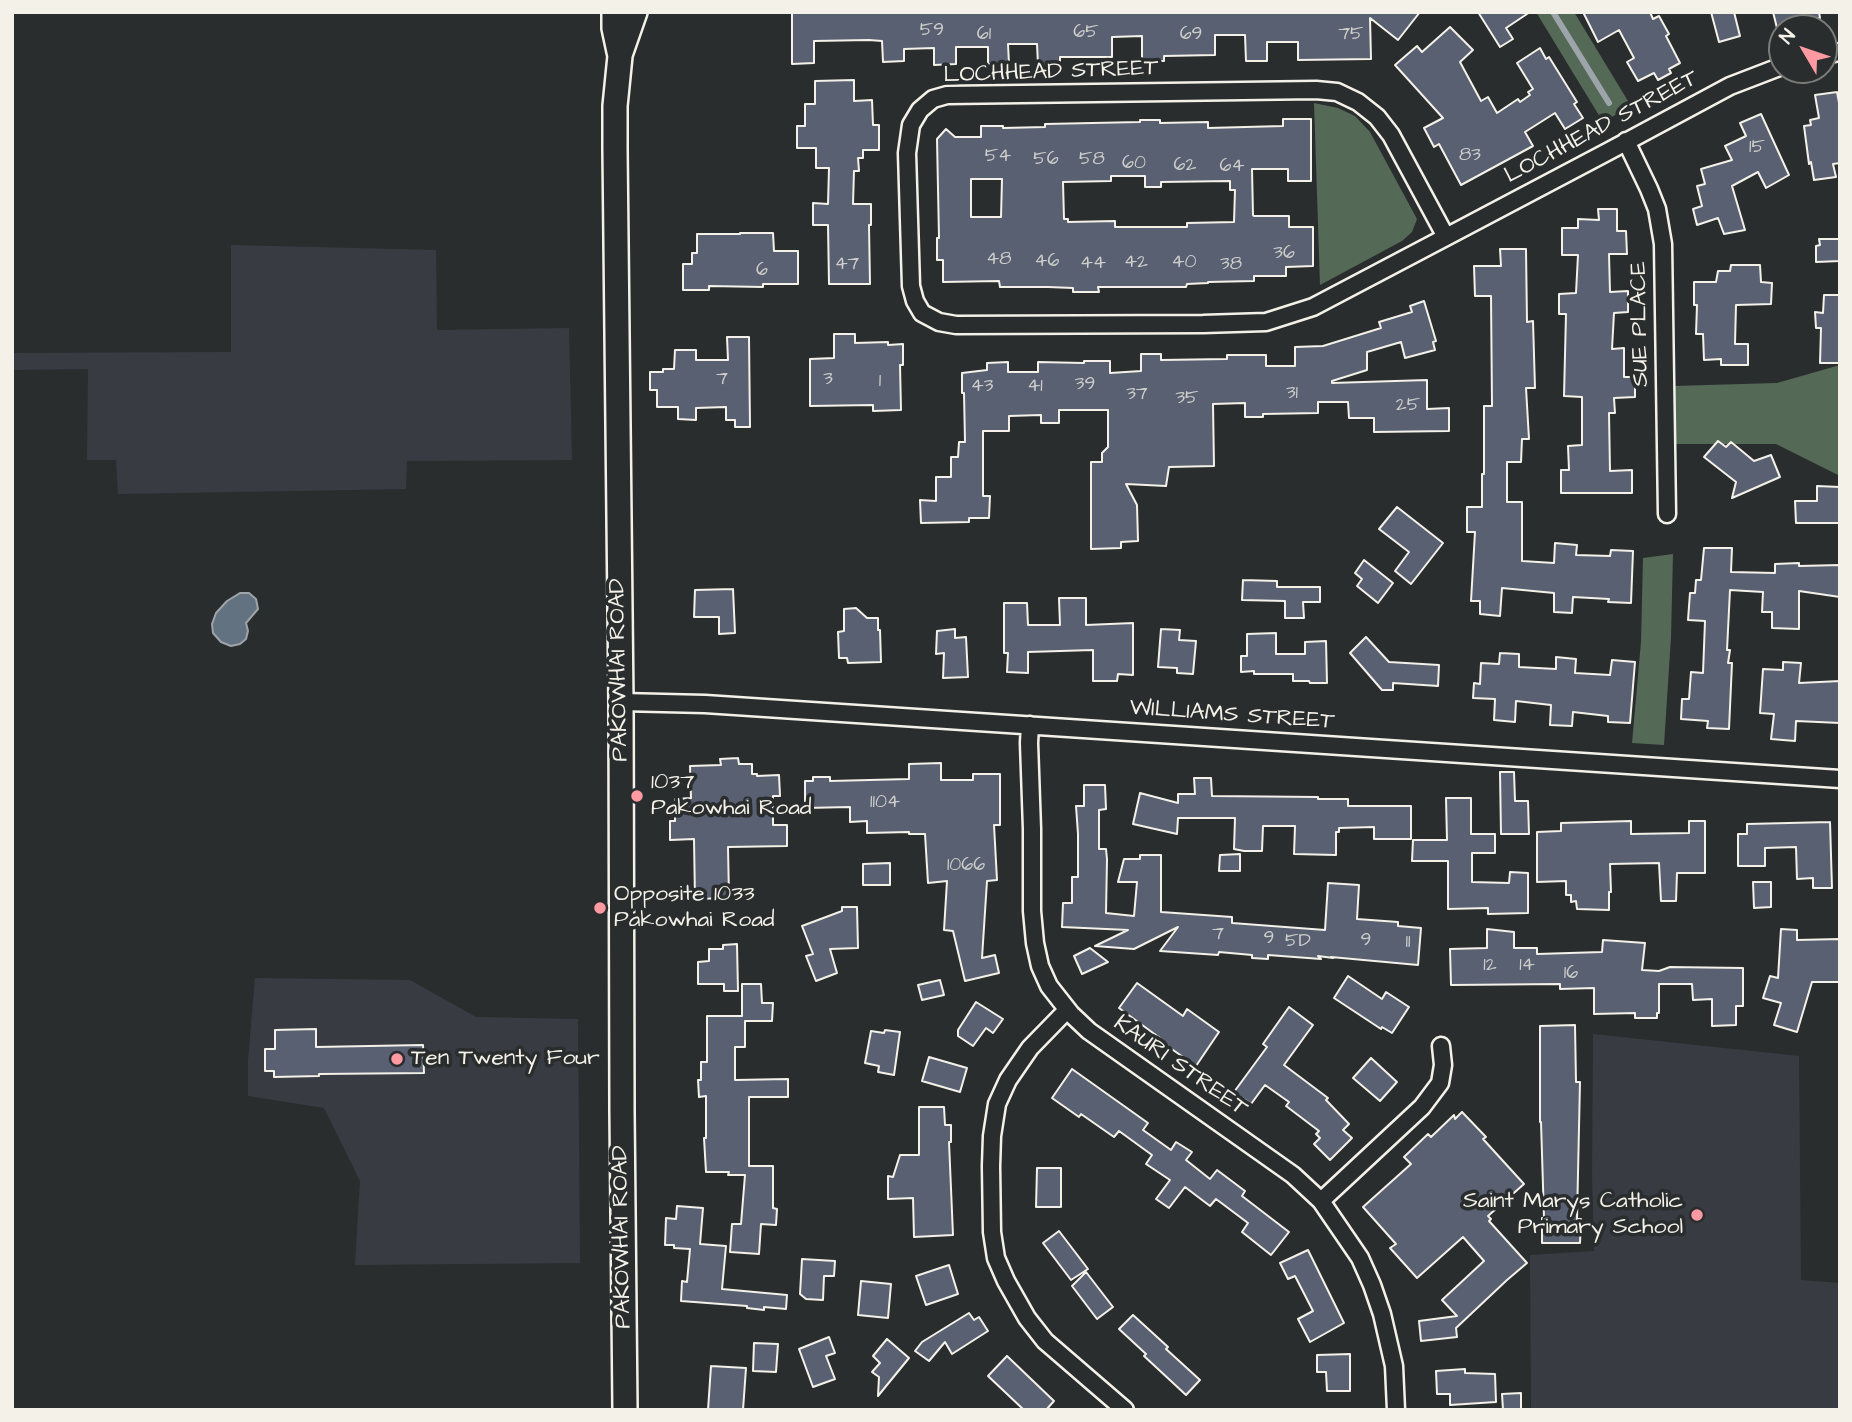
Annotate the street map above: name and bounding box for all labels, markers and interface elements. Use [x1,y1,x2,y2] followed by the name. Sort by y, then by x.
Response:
[1768,14,1838,84] north arrow
[920,20,944,42] house number: 59
[1073,22,1099,44] house number: 65
[977,24,991,46] house number: 61
[1180,24,1202,46] house number: 69
[1338,24,1364,46] house number: 75
[1774,24,1802,50] text: N
[943,55,1159,91] street label: LOCHHEAD STREET
[1501,65,1703,191] street label: LOCHHEAD STREET
[1749,137,1765,159] house number: 15
[1459,145,1481,167] house number: 83
[985,146,1011,168] house number: 54
[1033,149,1059,171] house number: 56
[1079,149,1105,171] house number: 58
[1122,153,1146,175] house number: 60
[1174,155,1196,177] house number: 62
[1220,156,1244,178] house number: 64
[1273,243,1295,265] house number: 36
[986,249,1012,271] house number: 48
[1035,251,1059,273] house number: 46
[1124,252,1148,274] house number: 42
[1172,252,1196,274] house number: 40
[1080,253,1106,275] house number: 44
[835,254,859,276] house number: 47
[1220,254,1242,276] house number: 38
[756,260,768,282] house number: 6
[1626,261,1656,387] street label: SUE PLACE
[716,369,728,391] house number: 7
[823,369,833,391] house number: 3
[879,371,881,393] house number: 1
[1075,374,1095,396] house number: 39
[971,376,993,398] house number: 43
[1027,376,1043,398] house number: 41
[1286,383,1298,405] house number: 31
[1126,384,1148,406] house number: 37
[1175,388,1199,410] house number: 35
[1396,395,1420,417] house number: 25
[605,578,635,762] street label: PAKOWHAI ROAD
[1129,695,1335,737] street label: WILLIAMS STREET
[651,769,812,823] place label: 1037 Pakowhai Road
[629,788,645,804] marker: 1037 Pakowhai Road
[870,792,900,814] house number: 1104
[947,855,985,877] house number: 1066
[614,881,775,935] place label: Opposite 1033 Pakowhai Road
[592,900,608,916] marker: Opposite 1033 Pakowhai Road
[1212,924,1224,946] house number: 7
[1264,928,1274,950] house number: 9
[1361,930,1371,952] house number: 9
[1285,931,1311,953] house number: 5D
[1406,932,1410,954] house number: 11
[1483,955,1497,977] house number: 12
[1519,955,1535,977] house number: 14
[1564,963,1578,985] house number: 16
[1107,1010,1253,1124] street label: KAURI STREET
[411,1045,600,1073] place label: Ten Twenty Four
[389,1051,405,1067] marker: Ten Twenty Four
[608,1145,638,1329] street label: PAKOWHAI ROAD
[1463,1188,1683,1242] place label: Saint Marys Catholic Primary School
[1689,1207,1705,1223] marker: Saint Marys Catholic Primary School

